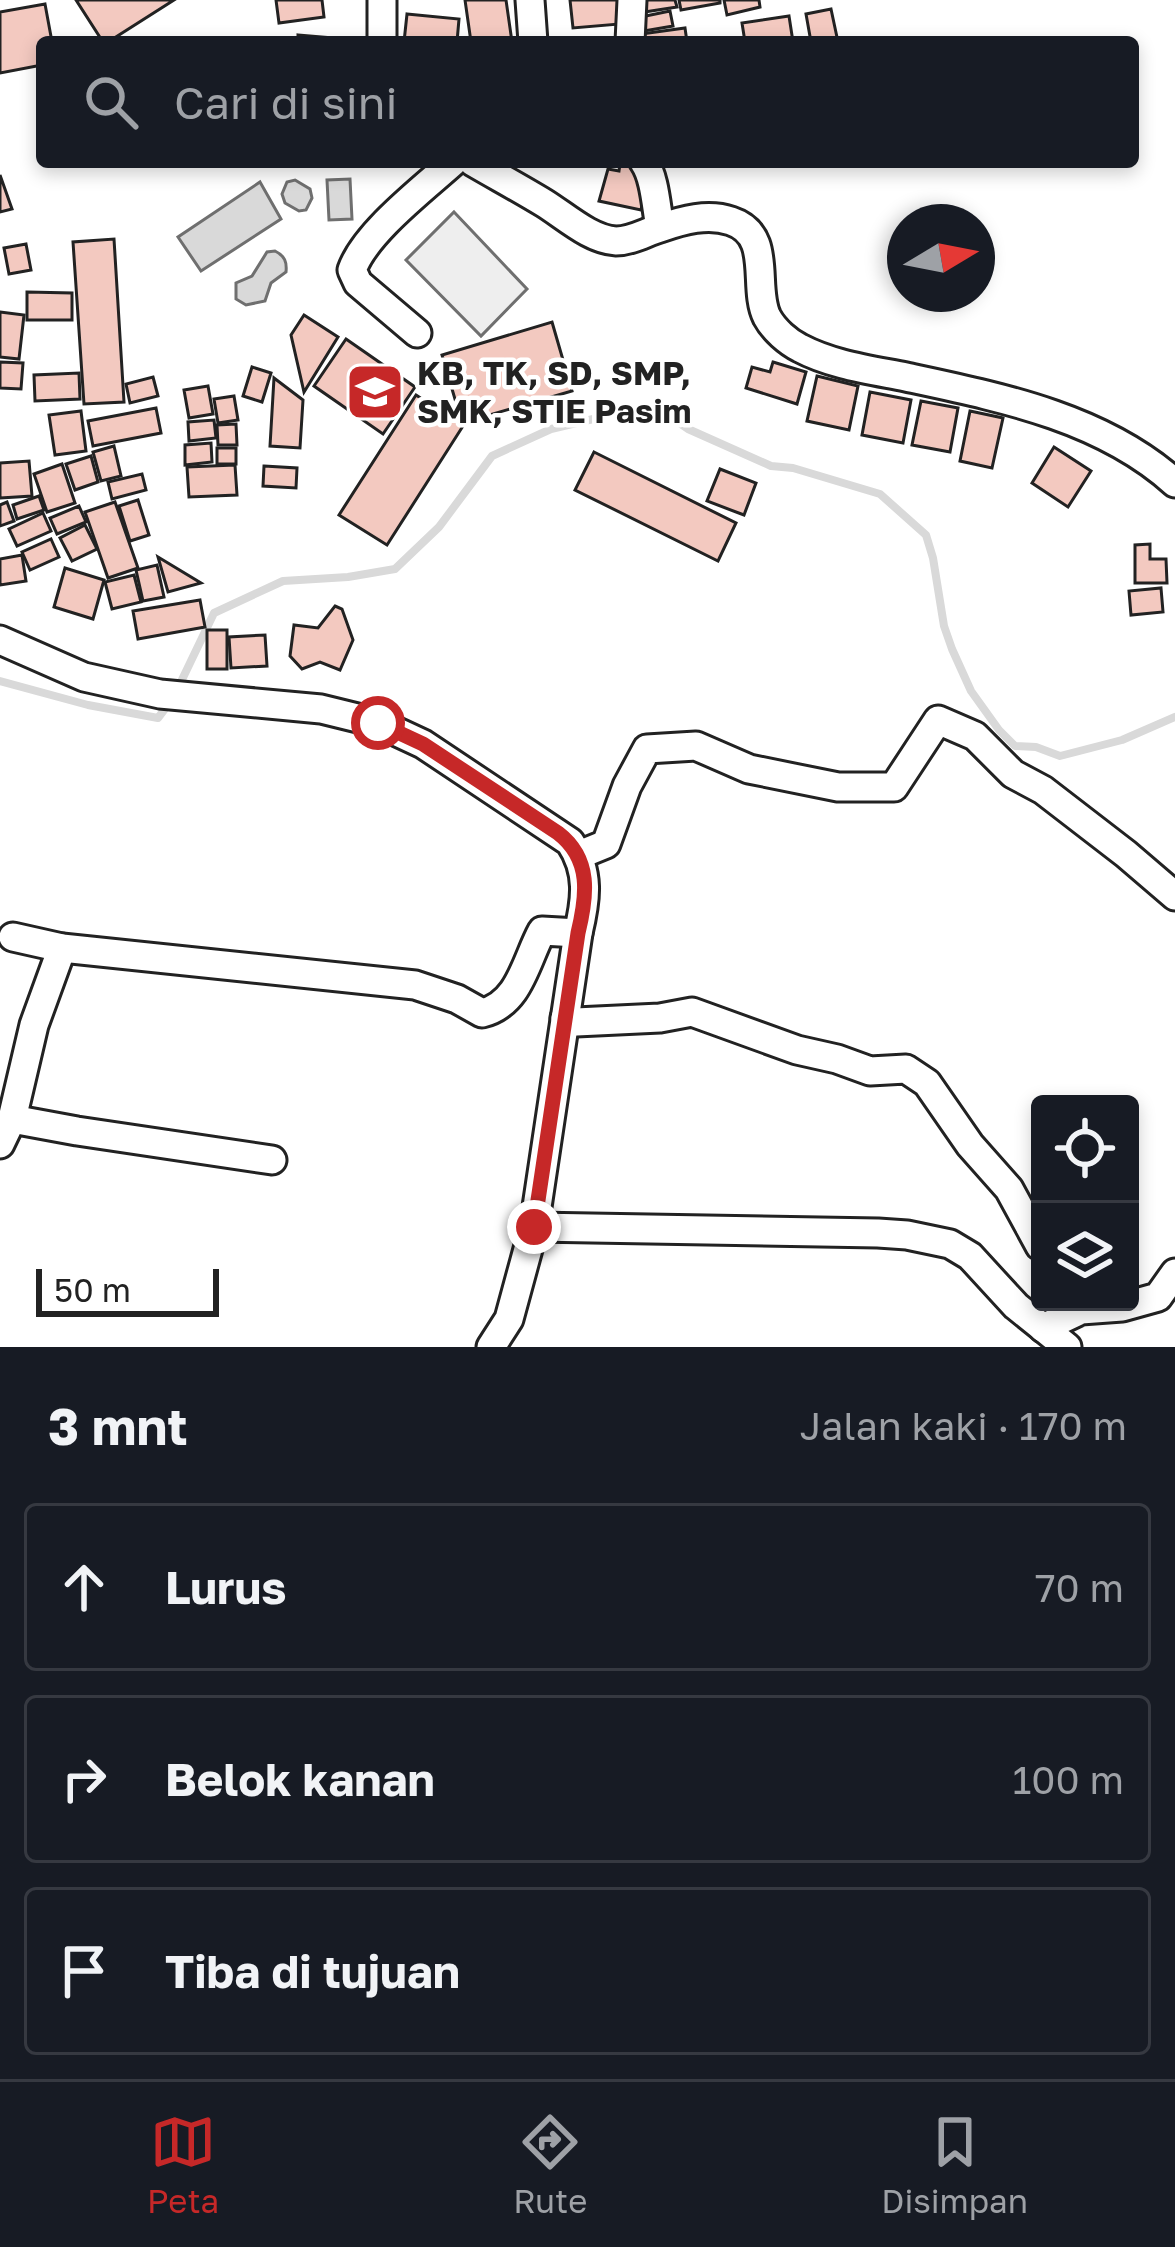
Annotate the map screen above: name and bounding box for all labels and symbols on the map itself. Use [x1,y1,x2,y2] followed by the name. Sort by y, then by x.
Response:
[887,204,995,312] north arrow
[417,353,691,430] place label: KB, TK, SD, SMP, SMK, STIE Pasim
[344,361,406,423] school or university icon: KB, TK, SD, SMP, SMK, STIE Pasim
[351,696,405,750] route start
[507,1200,561,1254] route end
[36,1263,219,1316] scale bar

